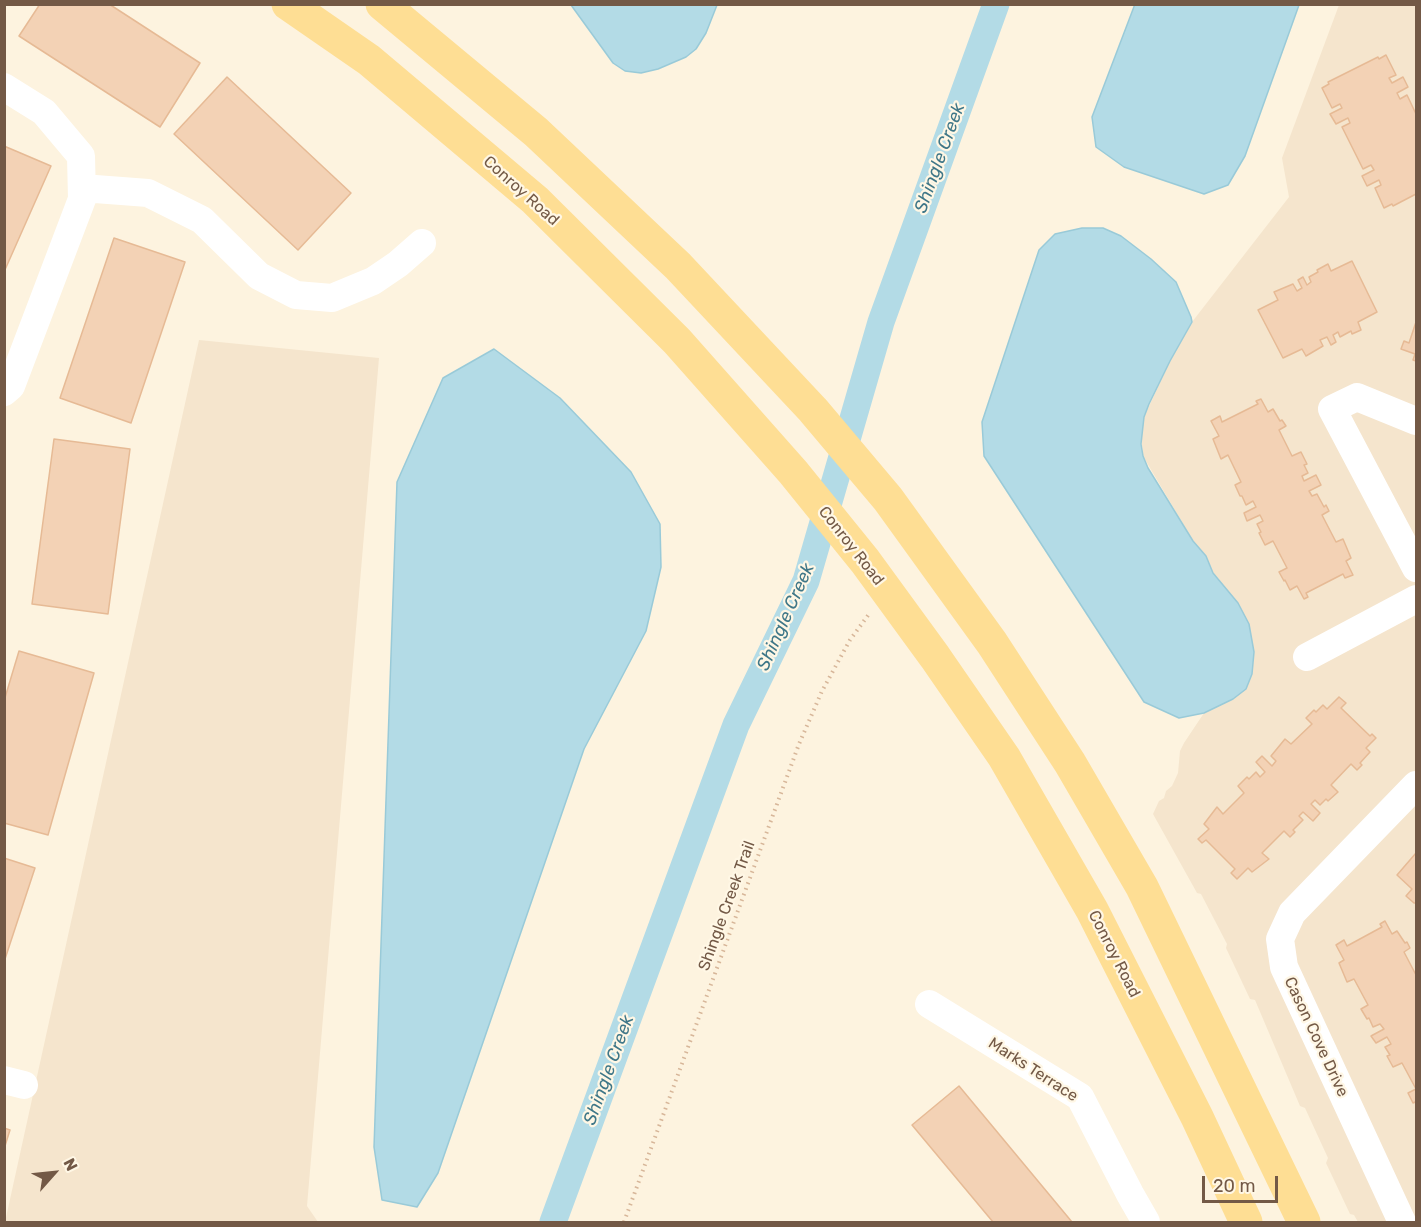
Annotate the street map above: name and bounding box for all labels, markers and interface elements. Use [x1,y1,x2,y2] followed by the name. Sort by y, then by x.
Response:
[910,100,970,216] water label: Shingle Creek
[479,152,563,230] street label: Conroy Road
[814,503,888,589] street label: Conroy Road
[753,560,819,674] water label: Shingle Creek
[695,838,759,974] street label: Shingle Creek Trail
[1084,907,1144,1001] street label: Conroy Road
[1280,974,1352,1100] street label: Cason Cove Drive
[579,1012,639,1128] water label: Shingle Creek
[985,1034,1081,1106] street label: Marks Terrace
[24,1143,84,1203] north arrow
[59,1155,82,1174] text: N
[1205,1164,1282,1202] scale bar
[1213,1175,1255,1197] text: 20 m

